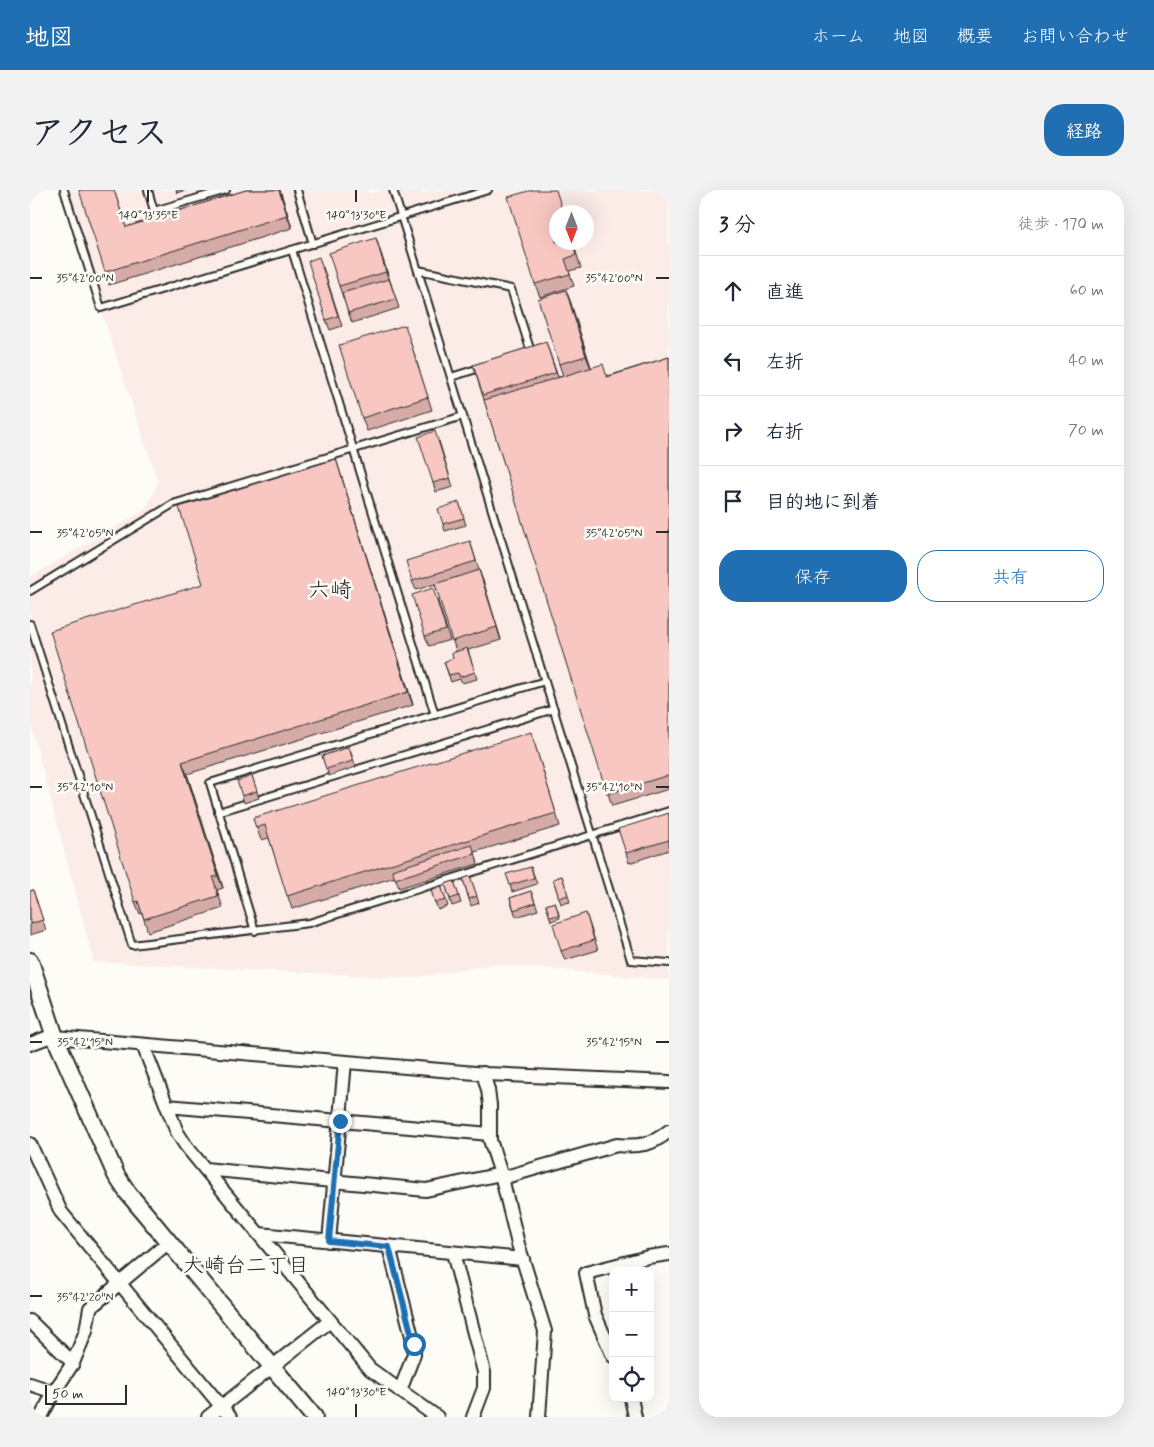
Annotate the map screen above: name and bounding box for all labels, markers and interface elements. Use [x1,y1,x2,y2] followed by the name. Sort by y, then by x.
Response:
[25,23,73,54] text: 地図
[812,25,865,49] text: ホーム
[893,25,929,49] text: 地図
[957,25,993,49] text: 概要
[1021,25,1129,49] text: お問い合わせ
[1044,104,1124,156] button: 経路
[30,111,168,157] text: アクセス
[549,205,594,250] north arrow
[118,208,178,224] text: 140°13'35"E
[326,208,386,224] text: 140°13'30"E
[719,211,755,239] text: 3 分
[1018,214,1104,235] text: 徒歩 · 170 m
[56,271,114,287] text: 35°42'00"N
[585,271,643,287] text: 35°42'00"N
[719,277,747,305] icon: ahead
[766,280,804,305] text: 直進
[1070,280,1104,301] text: 60 m
[719,347,747,375] icon: left
[766,350,804,375] text: 左折
[1068,350,1104,371] text: 40 m
[719,417,747,445] icon: right
[766,420,804,445] text: 右折
[1068,420,1104,441] text: 70 m
[719,487,747,515] icon: arrive
[766,490,880,515] text: 目的地に到着
[56,526,114,542] text: 35°42'05"N
[585,526,643,542] text: 35°42'05"N
[719,550,907,602] button: 保存
[917,550,1104,602] button: 共有
[308,577,352,605] district label: 六崎
[57,780,113,796] text: 35°42'10"N
[586,780,642,796] text: 35°42'10"N
[57,1035,113,1051] text: 35°42'15"N
[586,1035,642,1051] text: 35°42'15"N
[329,1110,352,1133] route end
[183,1252,309,1280] district label: 大崎台二丁目
[609,1267,654,1402] map controls
[609,1267,654,1312] button: +
[57,1290,113,1306] text: 35°42'20"N
[609,1312,654,1357] button: −
[403,1333,426,1356] route start
[609,1357,654,1402] button: locate
[45,1382,128,1405] scale bar
[52,1385,83,1403] text: 50 m
[326,1385,386,1401] text: 140°13'30"E

